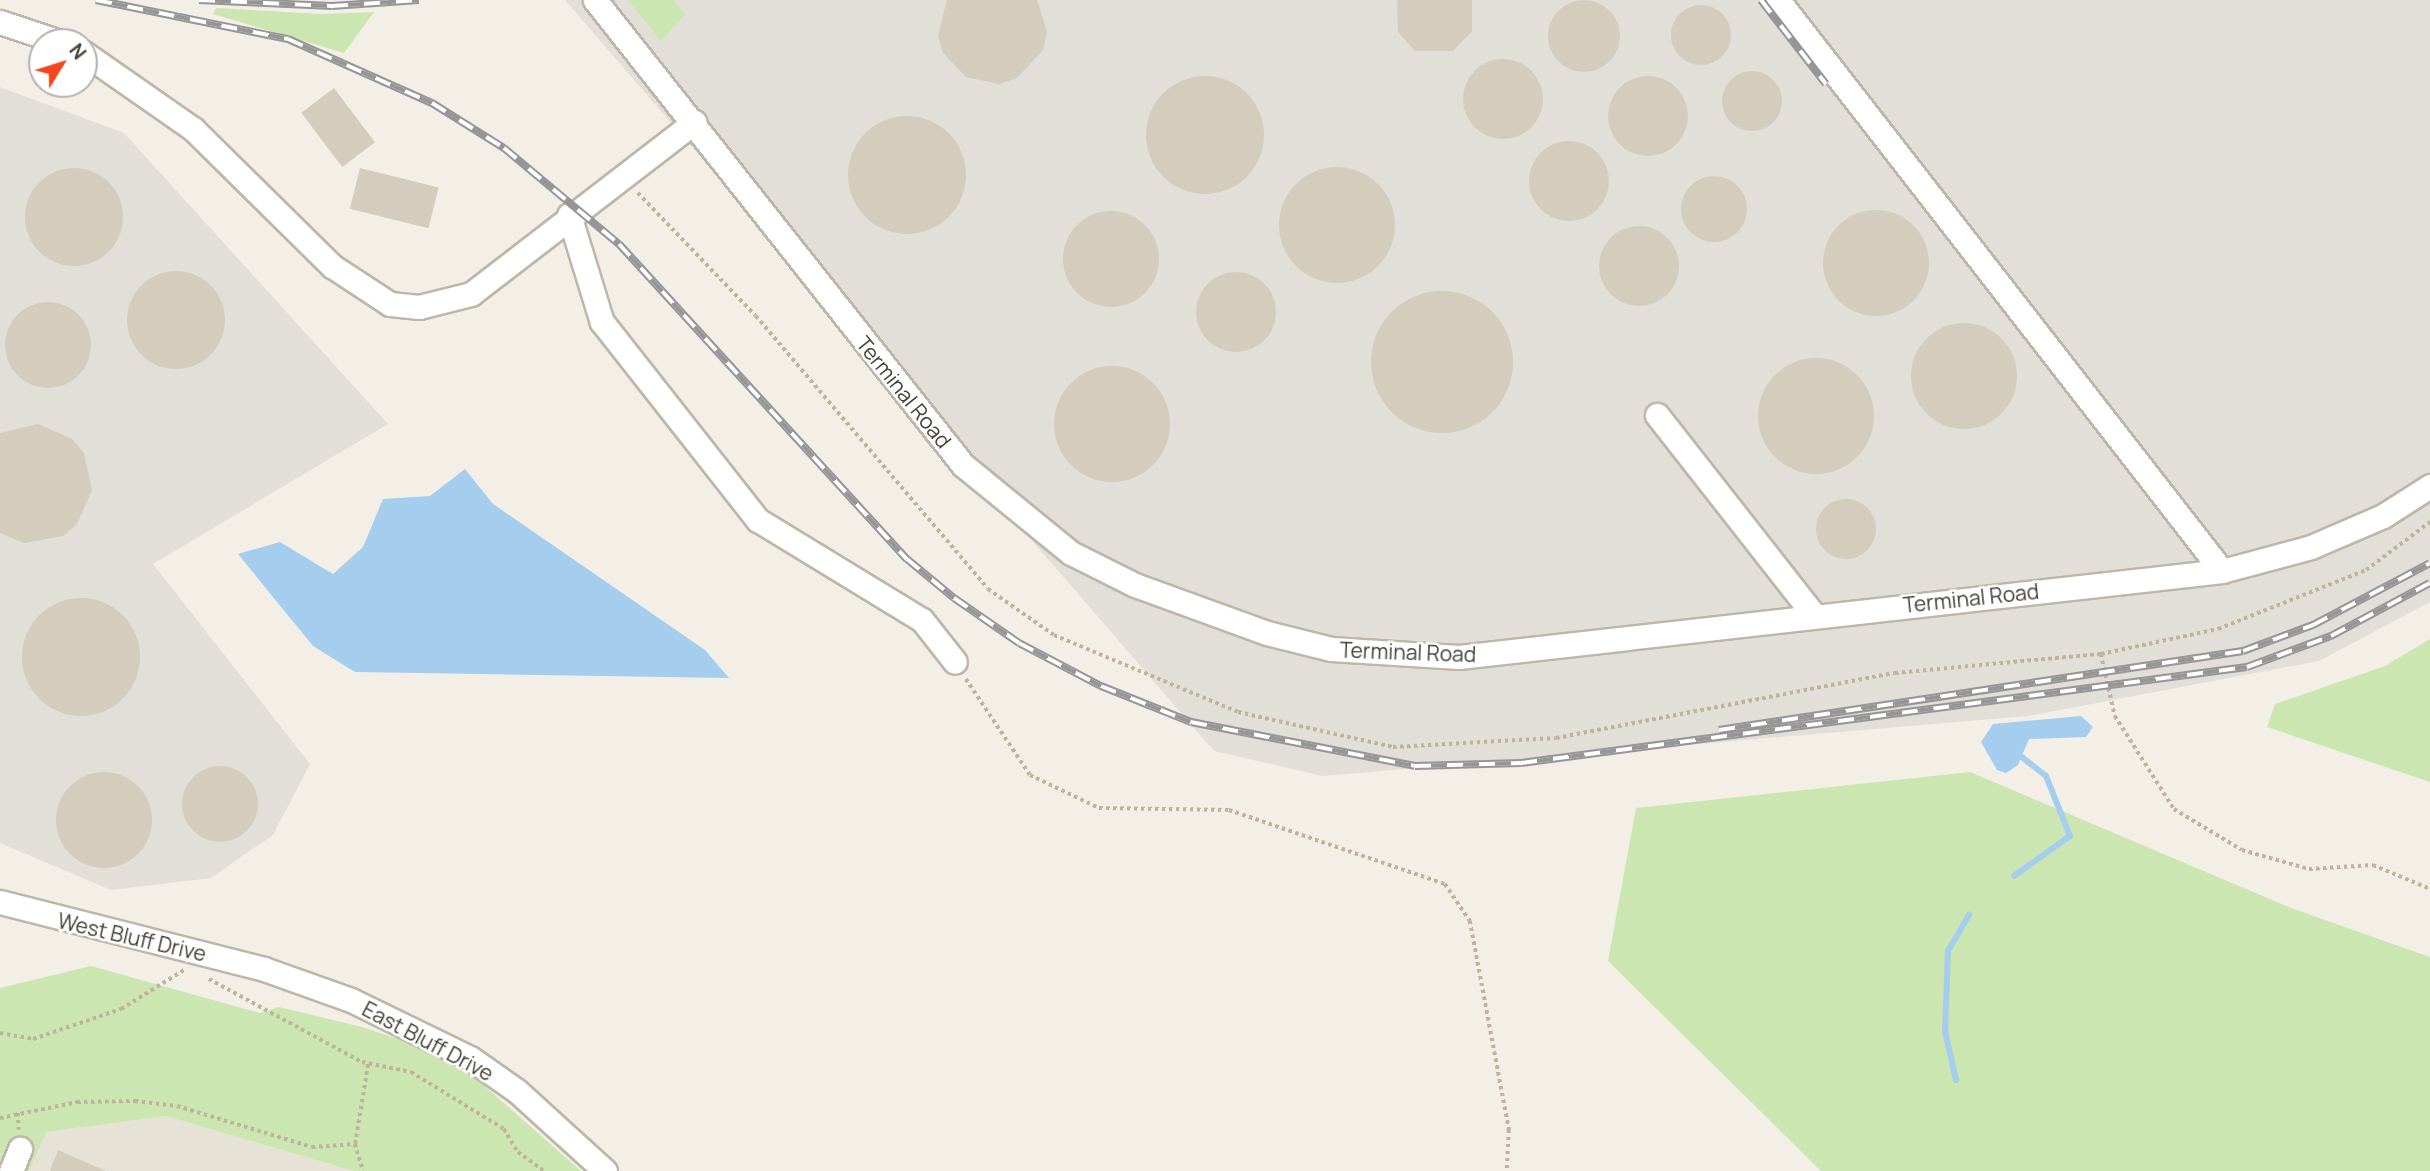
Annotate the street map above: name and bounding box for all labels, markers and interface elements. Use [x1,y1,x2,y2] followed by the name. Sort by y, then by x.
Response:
[28,28,98,98] north arrow
[64,38,92,65] text: N
[851,331,957,453] street label: Terminal Road
[1902,578,2040,618] street label: Terminal Road
[1339,637,1477,667] street label: Terminal Road
[55,908,209,966] street label: West Bluff Drive
[358,996,498,1086] street label: East Bluff Drive

